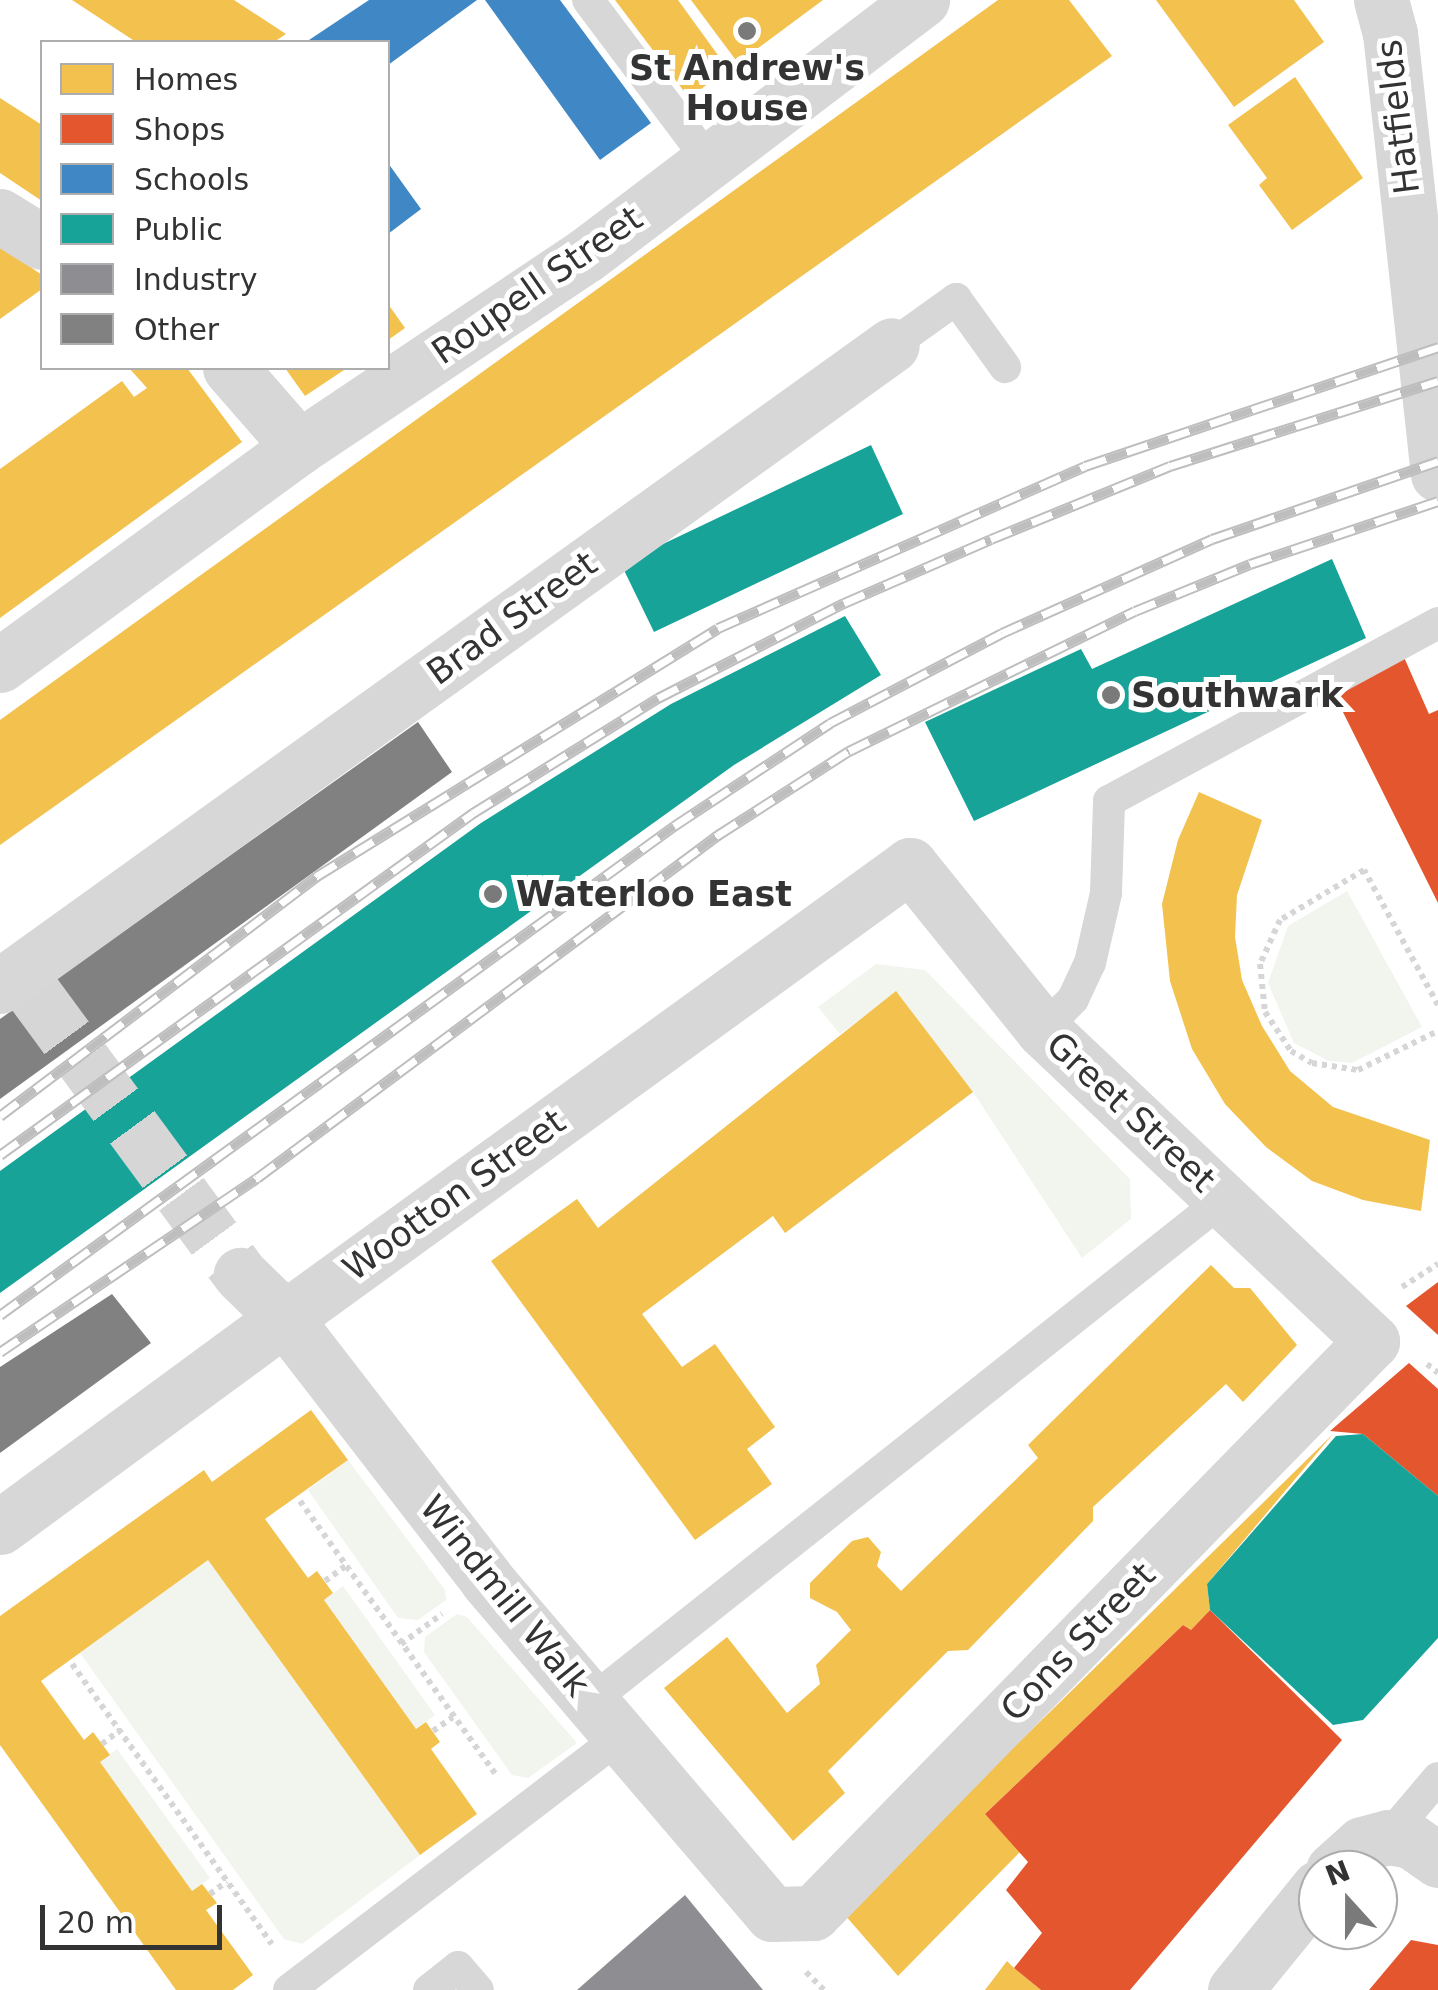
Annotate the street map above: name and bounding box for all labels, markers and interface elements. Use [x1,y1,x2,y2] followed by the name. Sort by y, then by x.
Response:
[736,20,758,42] marker: St Andrew's House
[1368,37,1428,197] street label: Hatfields
[40,40,390,370] legend
[629,47,865,129] place label: St Andrew's House
[134,62,238,97] text: Homes
[134,112,225,147] text: Shops
[134,162,249,197] text: Schools
[424,197,650,373] street label: Roupell Street
[134,212,223,247] text: Public
[134,262,257,297] text: Industry
[134,312,219,347] text: Other
[419,542,605,694] street label: Brad Street
[1131,674,1343,716] place label: Southwark
[1100,684,1122,706] marker: Southwark
[516,873,792,915] place label: Waterloo East
[480,881,506,907] marker: Waterloo East
[1038,1023,1224,1201] street label: Greet Street
[335,1100,573,1290] street label: Wootton Street
[411,1487,599,1705] street label: Windmill Walk
[992,1554,1164,1730] street label: Cons Street
[1298,1850,1398,1950] north arrow
[1321,1854,1355,1893] text: N
[45,1885,228,1947] scale bar
[57,1905,134,1940] text: 20 m

